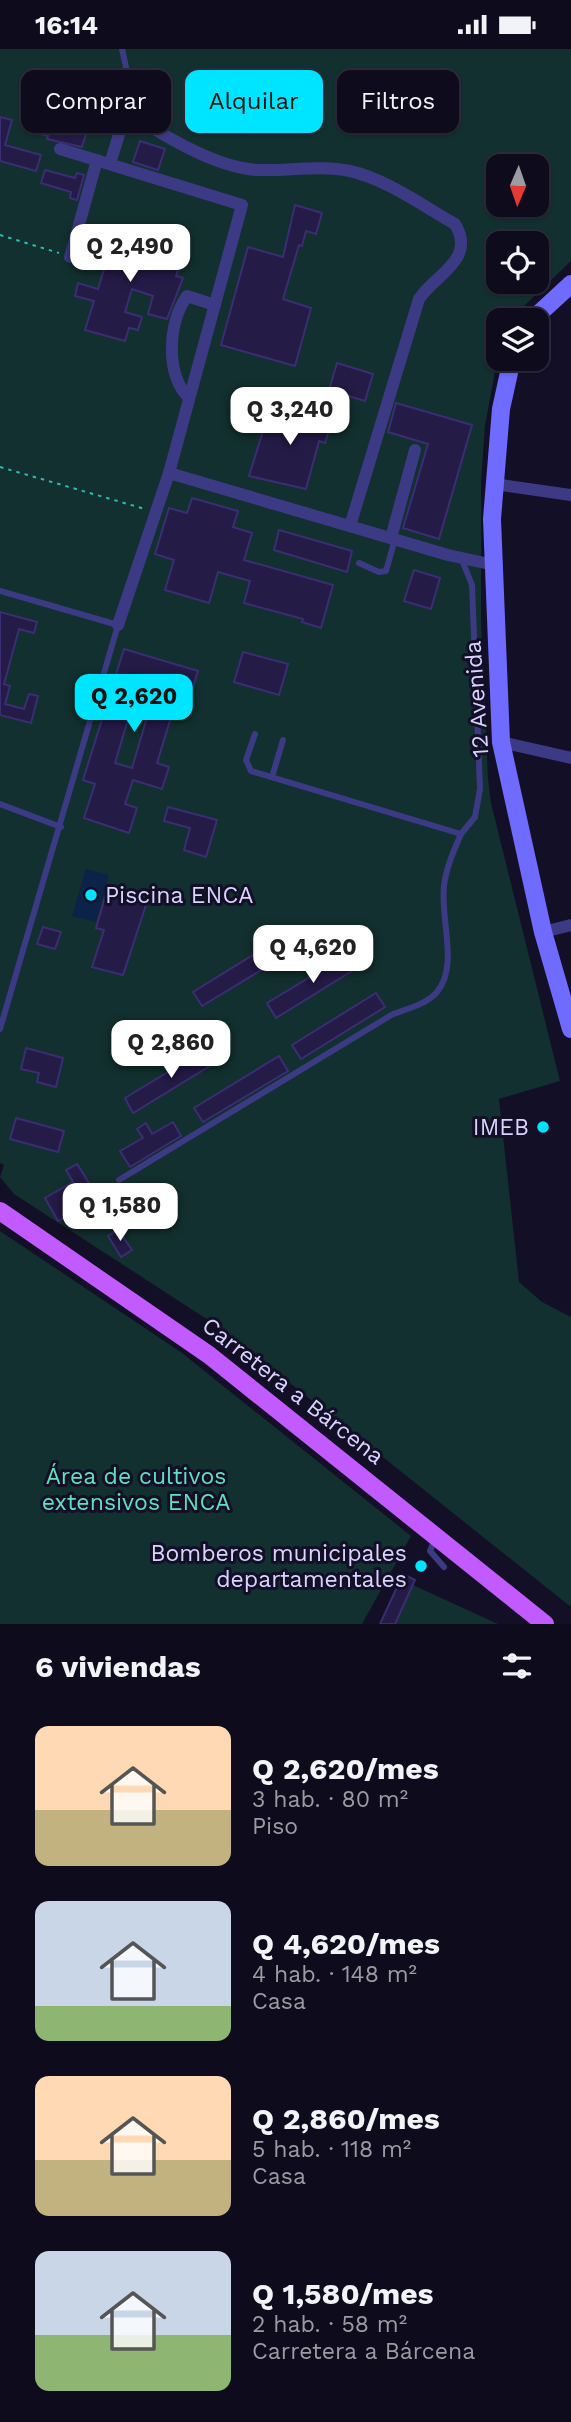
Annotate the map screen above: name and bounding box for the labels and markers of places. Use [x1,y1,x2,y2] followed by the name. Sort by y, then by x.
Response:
[65,225,195,284] pin: Q 2,490
[225,387,355,447] pin: Q 3,240
[69,675,199,734] pin: Q 2,620
[105,882,253,909] place label: Piscina ENCA
[83,887,99,903] marker: Piscina ENCA
[248,925,378,985] pin: Q 4,620
[106,1021,236,1080] pin: Q 2,860
[473,1114,529,1141] place label: IMEB
[535,1119,551,1135] marker: IMEB
[55,1183,185,1243] pin: Q 1,580
[150,1540,407,1593] place label: Bomberos municipales departamentales
[413,1558,429,1574] marker: Bomberos municipales departamentales

